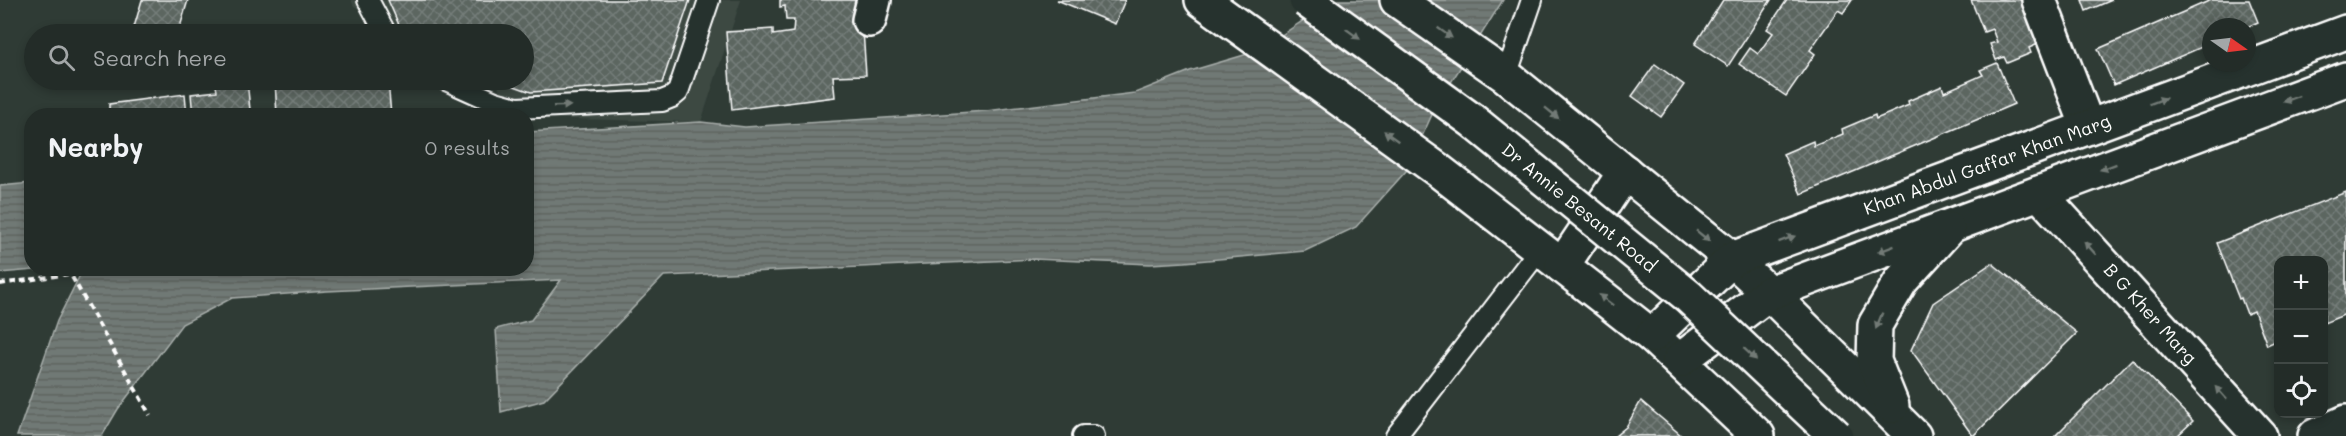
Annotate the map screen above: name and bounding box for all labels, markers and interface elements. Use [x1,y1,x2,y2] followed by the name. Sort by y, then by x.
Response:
[2202,18,2256,72] north arrow
[24,24,534,90] search box
[1437,27,1453,39] one-way arrow
[1344,28,1360,40] one-way arrow
[45,41,78,74] icon: search
[93,43,227,72] text: Search here
[2282,95,2300,105] one-way arrow
[2149,96,2167,106] one-way arrow
[552,101,571,110] one-way arrow
[1544,106,1560,119] one-way arrow
[1860,108,2113,220] street label: Khan Abdul Gaffar Khan Marg
[48,130,143,164] text: Nearby
[1383,130,1399,142] one-way arrow
[425,134,510,160] text: 0 results
[1497,137,1662,277] street label: Dr Annie Besant Road
[2099,163,2117,172] one-way arrow
[1695,229,1711,242] one-way arrow
[1778,234,1796,243] one-way arrow
[2084,241,2097,256] one-way arrow
[1877,245,1895,255] one-way arrow
[2274,256,2328,418] map controls
[2274,256,2328,310] button: +
[2099,258,2203,369] street label: B G Kher Marg
[1599,294,1614,306] one-way arrow
[2274,310,2328,364] button: −
[1874,313,1884,331] one-way arrow
[1742,347,1757,361] one-way arrow
[2274,364,2328,418] button: locate
[2214,385,2228,400] one-way arrow

